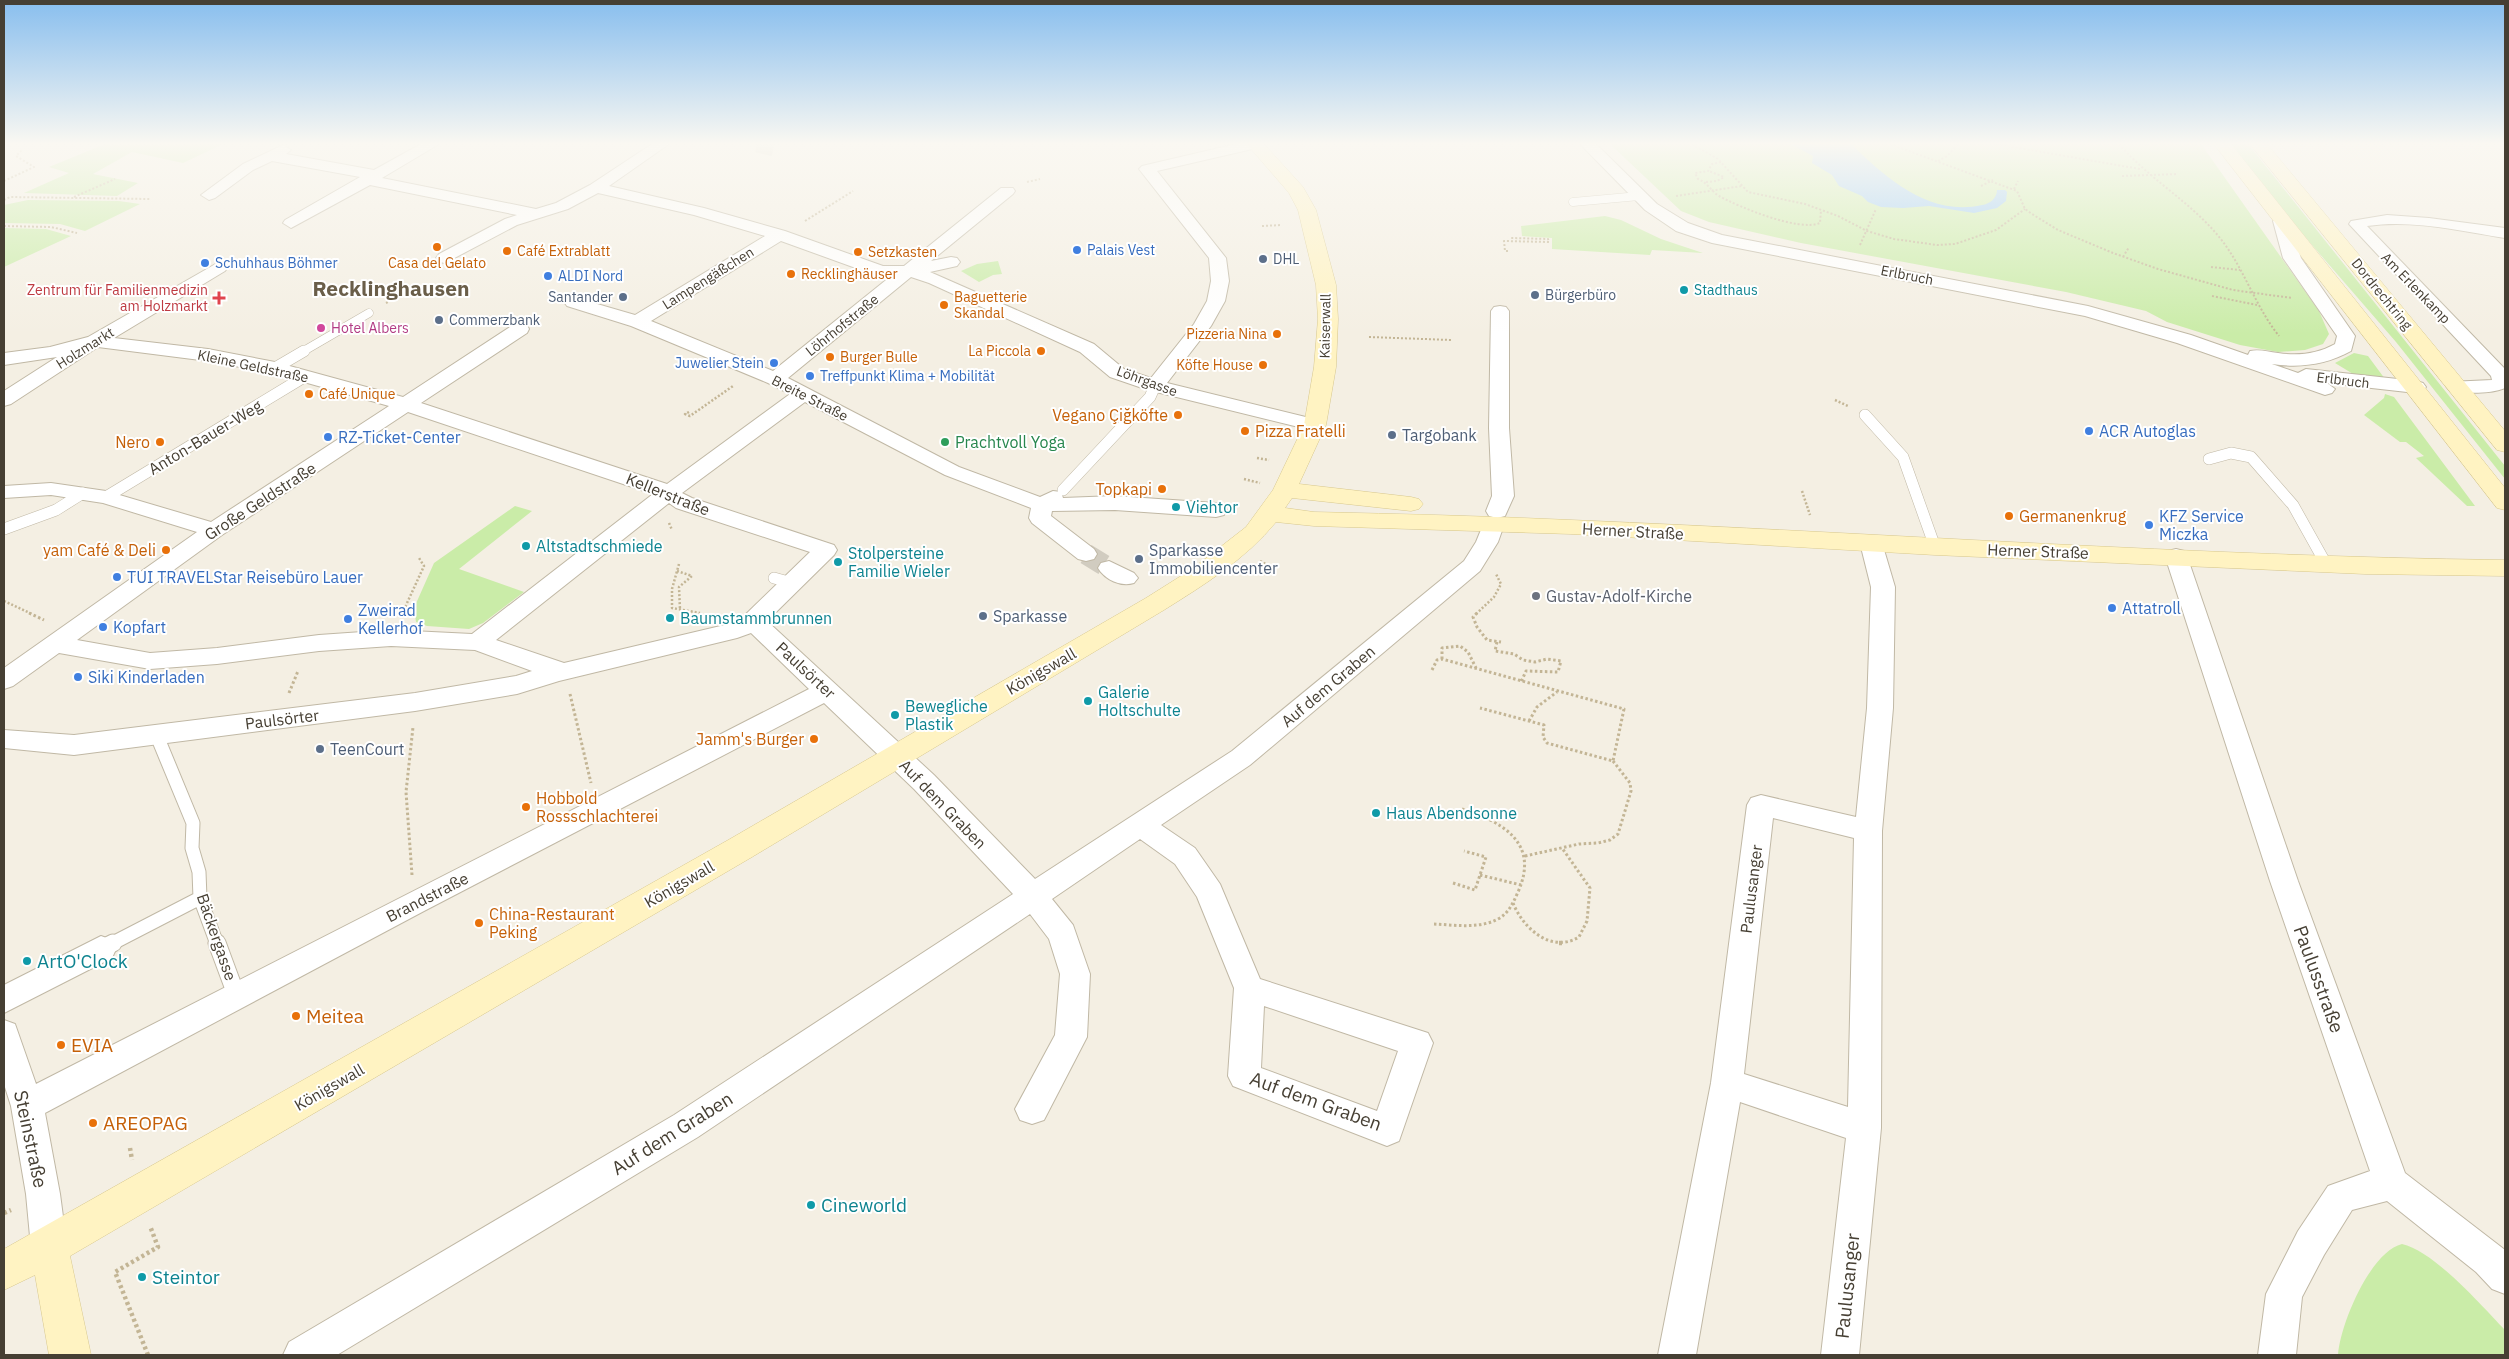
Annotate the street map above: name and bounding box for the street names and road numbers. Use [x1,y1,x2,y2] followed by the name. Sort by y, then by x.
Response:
[659,243,757,313] street label: Lampengäßchen
[2377,249,2455,327] street label: Am Erlenkamp
[2348,255,2417,334] street label: Dordrechtring
[1879,261,1935,289] street label: Erlbruch
[802,290,882,360] street label: Löhrhofstraße
[1315,293,1335,359] street label: Kaiserwall
[53,323,117,373] street label: Holzmarkt
[196,345,310,387] street label: Kleine Geldstraße
[1114,362,1180,400] street label: Löhrgasse
[2315,368,2371,392] street label: Erlbruch
[769,371,852,425] street label: Breite Straße
[144,395,266,479] street label: Anton-Bauer-Weg
[201,457,320,544] street label: Große Geldstraße
[623,468,713,520] street label: Kellerstraße
[1582,518,1685,544] street label: Herner Straße
[1987,539,2089,563] street label: Herner Straße
[772,637,840,703] street label: Paulsörter
[1277,641,1379,731] street label: Auf dem Graben
[1003,643,1079,699] street label: Königswall
[244,705,320,733] street label: Paulsörter
[895,755,991,853] street label: Auf dem Graben
[1736,843,1766,934] street label: Paulusanger
[641,856,717,912] street label: Königswall
[382,868,472,926] street label: Brandstraße
[193,891,241,983] street label: Bäckergasse
[2288,922,2350,1036] street label: Paulusstraße
[291,1059,367,1115] street label: Königswall
[1247,1066,1385,1136] street label: Auf dem Graben
[607,1086,737,1180] street label: Auf dem Graben
[9,1088,53,1190] street label: Steinstraße
[1830,1232,1864,1340] street label: Paulusanger

